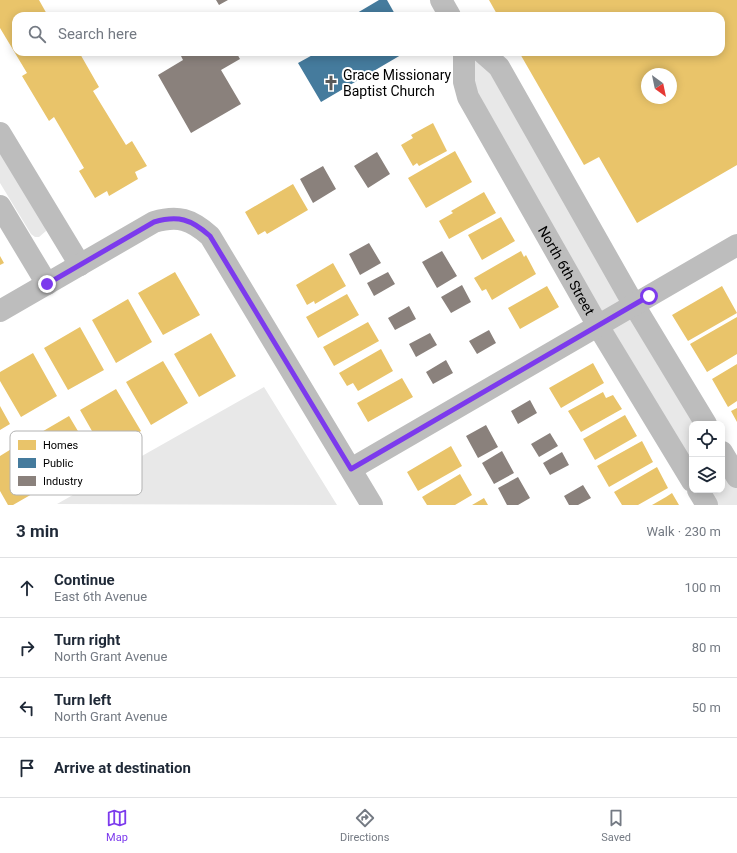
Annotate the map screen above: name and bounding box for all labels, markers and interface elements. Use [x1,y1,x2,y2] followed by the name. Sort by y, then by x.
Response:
[12,12,725,56] search box
[26,23,48,45] icon: search
[58,25,137,43] text: Search here
[343,67,452,99] place label: Grace Missionary Baptist Church
[641,68,677,104] north arrow
[322,74,340,92] church icon: Grace Missionary Baptist Church
[535,223,598,318] street label: North 6th Street
[38,275,56,293] route end
[640,287,658,305] route start
[689,421,725,493] map controls
[689,421,725,457] button: locate
[10,431,142,495] legend
[43,439,79,452] text: Homes
[43,457,74,470] text: Public
[689,457,725,493] button: layers
[43,475,83,488] text: Industry
[16,521,59,541] text: 3 min
[646,524,721,539] text: Walk · 230 m
[54,571,115,589] text: Continue
[16,577,38,599] icon: ahead
[684,580,721,595] text: 100 m
[54,589,147,604] text: East 6th Avenue
[54,631,120,649] text: Turn right
[16,637,38,659] icon: right
[692,640,721,655] text: 80 m
[54,649,167,664] text: North Grant Avenue
[54,691,111,709] text: Turn left
[16,697,38,719] icon: left
[692,700,721,715] text: 50 m
[54,709,167,724] text: North Grant Avenue
[16,757,38,779] icon: arrive
[54,759,191,777] text: Arrive at destination
[106,807,128,844] tab: Map
[340,807,389,844] tab: Directions
[601,807,631,844] tab: Saved

